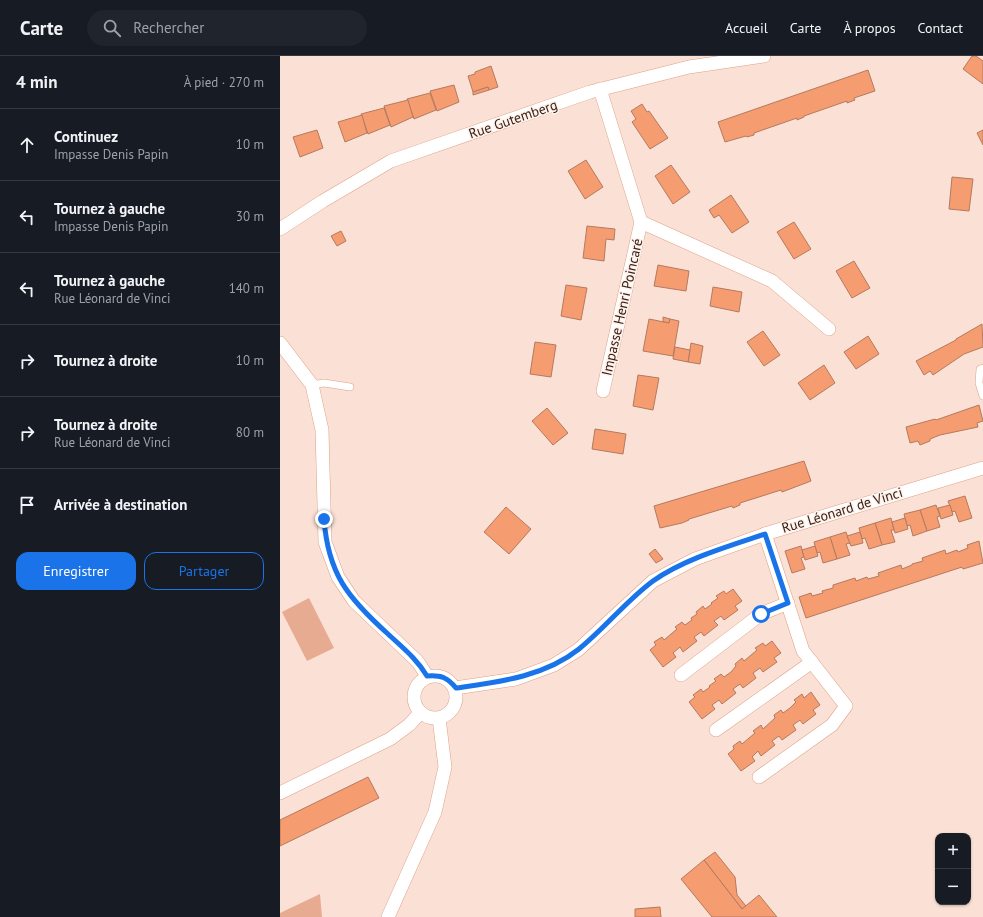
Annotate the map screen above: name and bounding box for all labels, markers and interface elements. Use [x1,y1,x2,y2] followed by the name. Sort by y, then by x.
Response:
[87,10,367,46] search box
[20,16,63,40] text: Carte
[101,17,123,39] icon: search
[133,18,204,37] text: Rechercher
[725,19,768,37] text: Accueil
[790,19,821,37] text: Carte
[843,19,896,37] text: À propos
[918,19,963,37] text: Contact
[16,71,57,93] text: 4 min
[184,74,264,91] text: À pied · 270 m
[466,95,560,143] street label: Rue Gutemberg
[54,127,118,146] text: Continuez
[16,134,38,156] icon: ahead
[236,136,264,153] text: 10 m
[54,146,168,163] text: Impasse Denis Papin
[54,199,165,218] text: Tournez à gauche
[16,206,38,228] icon: left
[236,208,264,225] text: 30 m
[54,218,168,235] text: Impasse Denis Papin
[597,237,647,377] street label: Impasse Henri Poincaré
[54,271,165,290] text: Tournez à gauche
[16,278,38,300] icon: left
[229,280,264,297] text: 140 m
[54,290,171,307] text: Rue Léonard de Vinci
[16,350,38,372] icon: right
[54,351,157,370] text: Tournez à droite
[236,352,264,369] text: 10 m
[54,415,157,434] text: Tournez à droite
[16,422,38,444] icon: right
[236,424,264,441] text: 80 m
[54,434,171,451] text: Rue Léonard de Vinci
[779,483,905,537] street label: Rue Léonard de Vinci
[16,494,38,516] icon: arrive
[54,495,187,514] text: Arrivée à destination
[315,510,333,528] route end
[16,552,136,590] button: Enregistrer
[144,552,264,590] button: Partager
[752,605,770,623] route start
[935,833,971,905] map controls
[935,833,971,869] button: +
[935,869,971,905] button: −

